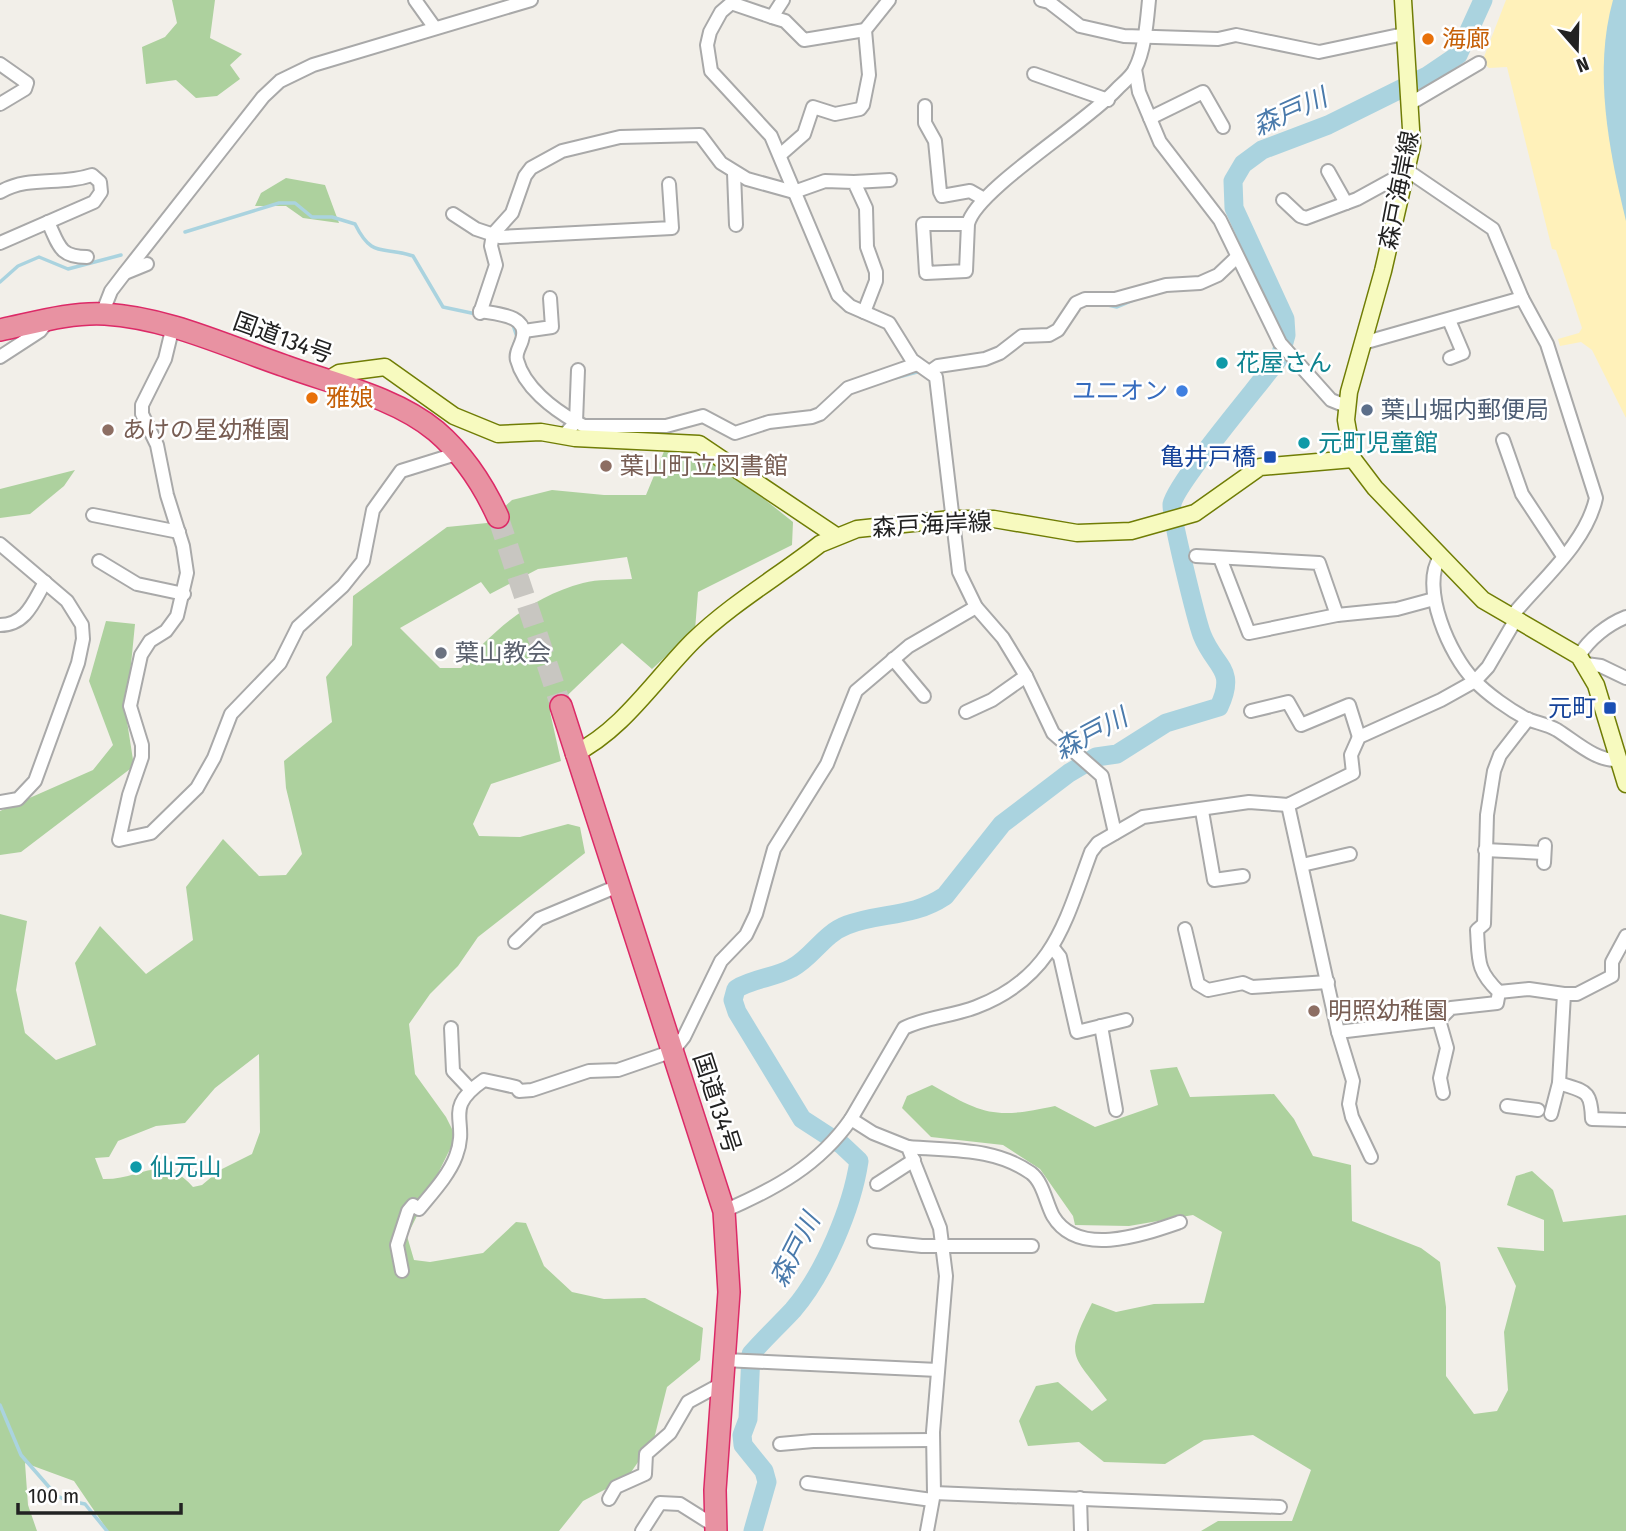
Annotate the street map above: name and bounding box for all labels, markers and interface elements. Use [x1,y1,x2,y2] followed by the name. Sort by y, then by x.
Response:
[1542,14,1612,84] north arrow
[1442,25,1490,53] place label: 海廊
[1420,31,1436,47] marker: 海廊
[1573,52,1592,77] text: N
[1248,81,1335,142] water label: 森戸川
[1374,128,1424,252] street label: 森戸海岸線
[229,307,337,369] street label: 国道134号
[1236,349,1332,377] place label: 花屋さん
[1214,355,1230,371] marker: 花屋さん
[1072,377,1168,405] place label: ユニオン
[1174,383,1190,399] marker: ユニオン
[326,384,374,412] place label: 雅娘
[304,390,320,406] marker: 雅娘
[1381,396,1549,424] place label: 葉山堀内郵便局
[1359,402,1375,418] marker: 葉山堀内郵便局
[122,416,290,444] place label: あけの星幼稚園
[100,422,116,438] marker: あけの星幼稚園
[1318,429,1438,457] place label: 元町児童館
[1296,435,1312,451] marker: 元町児童館
[1160,443,1256,471] place label: 亀井戸橋
[1262,449,1278,465] marker: 亀井戸橋
[620,452,788,480] place label: 葉山町立図書館
[598,458,614,474] marker: 葉山町立図書館
[871,508,993,542] street label: 森戸海岸線
[455,639,551,667] place label: 葉山教会
[433,645,449,661] marker: 葉山教会
[1548,694,1596,722] place label: 元町
[1602,700,1618,716] marker: 元町
[1049,701,1135,766] water label: 森戸川
[1328,997,1448,1025] place label: 明照幼稚園
[1306,1003,1322,1019] marker: 明照幼稚園
[688,1049,746,1157] street label: 国道134号
[150,1153,222,1181] place label: 仙元山
[128,1159,144,1175] marker: 仙元山
[763,1206,828,1292] water label: 森戸川
[18,1472,180,1516] scale bar
[28,1483,79,1509] text: 100 m

